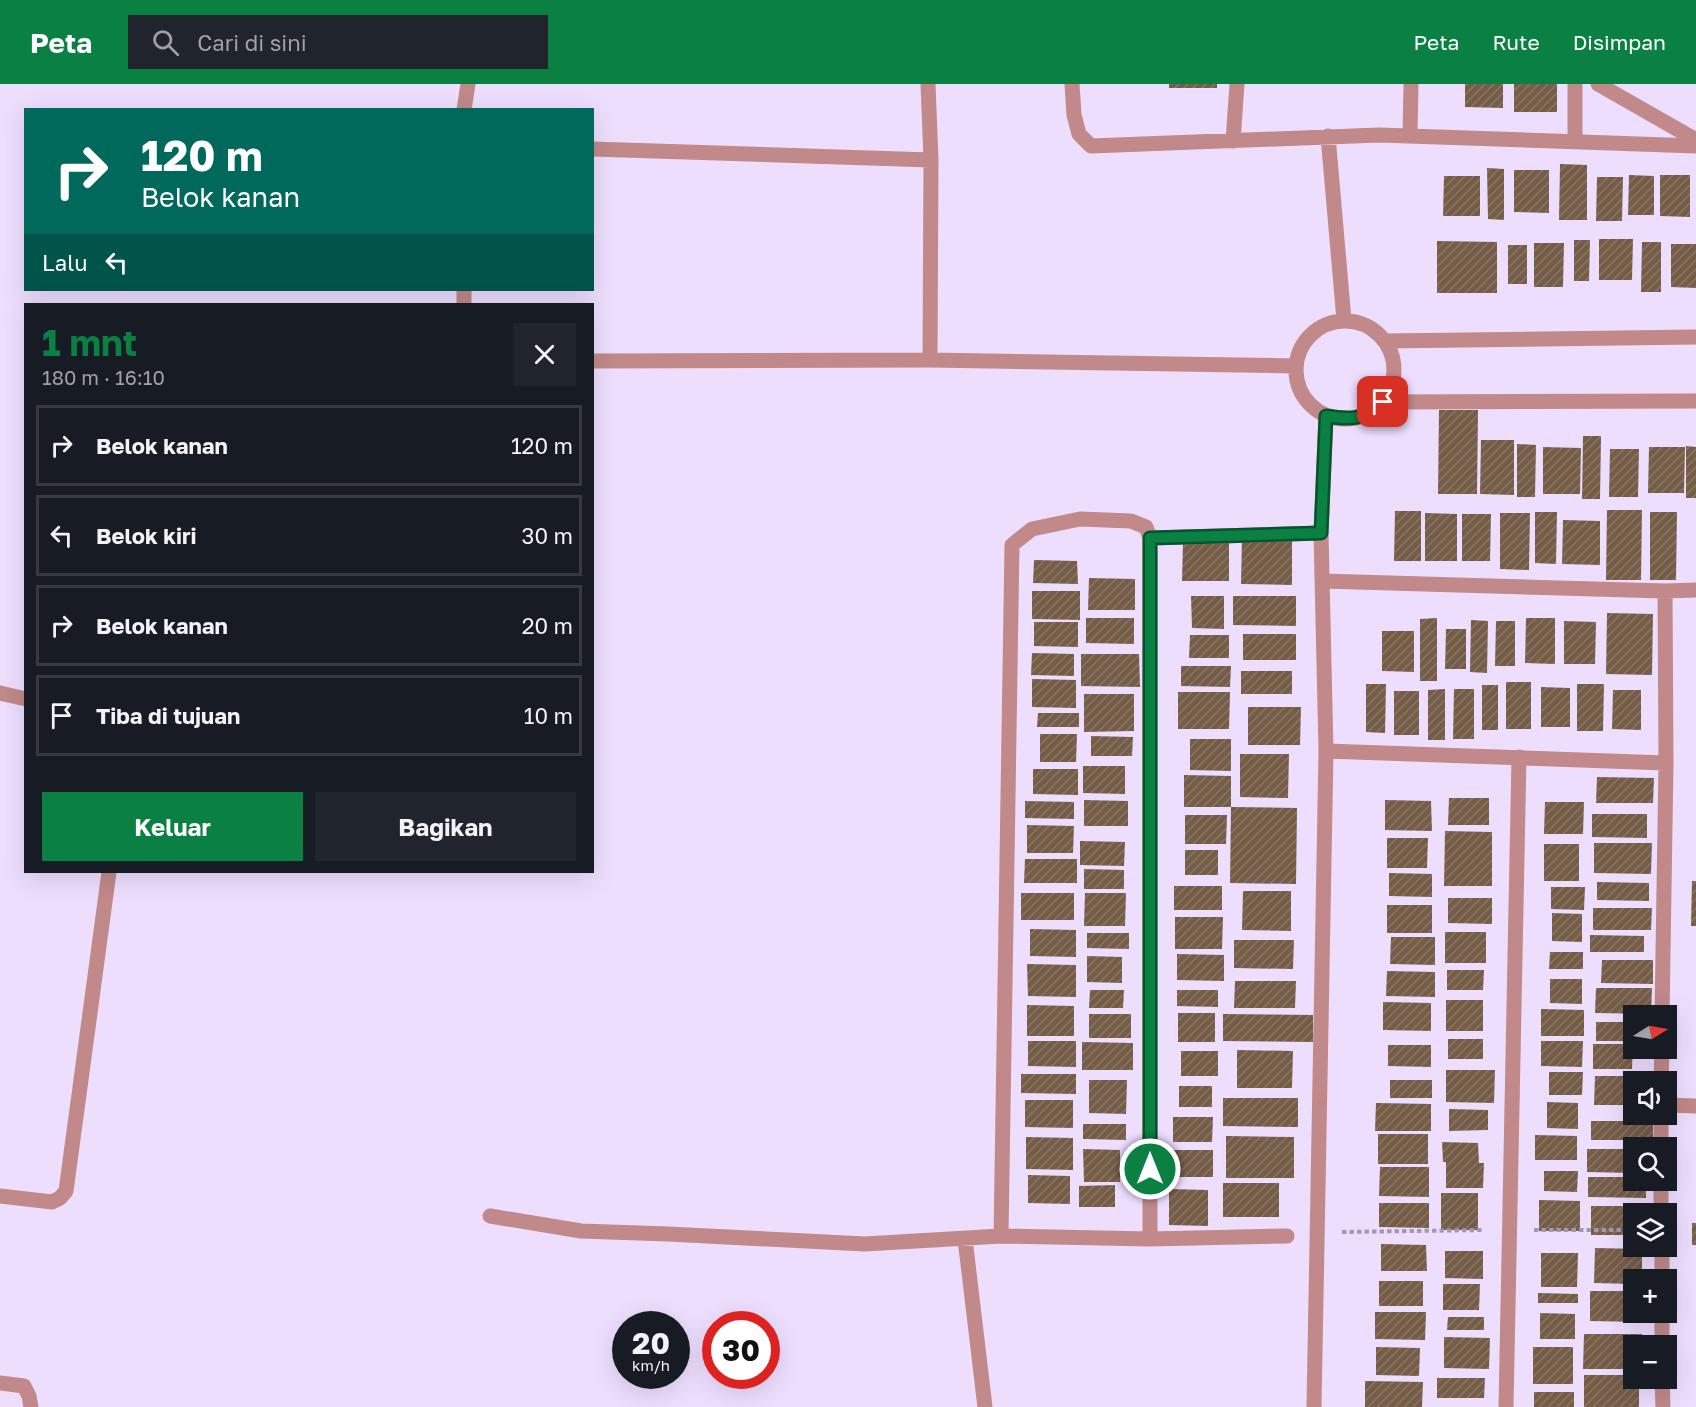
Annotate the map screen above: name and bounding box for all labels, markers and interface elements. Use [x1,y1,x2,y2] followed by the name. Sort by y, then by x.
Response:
[128,15,548,69] search box
[30,26,92,59] text: Peta
[149,26,182,59] icon: search
[197,29,307,56] text: Cari di sini
[1413,29,1459,55] text: Peta
[1492,29,1540,55] text: Rute
[1573,29,1666,55] text: Disimpan
[141,130,263,180] text: 120 m
[42,132,120,210] icon: right
[141,181,300,213] text: Belok kanan
[100,246,133,279] icon: left
[42,249,88,276] text: Lalu
[42,321,137,364] text: 1 mnt
[513,323,576,386] button: close
[42,365,165,389] text: 180 m · 16:10
[1357,376,1408,427] pin
[1366,385,1399,418] icon: arrive
[45,429,78,462] icon: right
[96,432,228,459] text: Belok kanan
[511,432,573,459] text: 120 m
[45,519,78,552] icon: left
[96,522,197,549] text: Belok kiri
[522,522,573,549] text: 30 m
[45,609,78,642] icon: right
[96,612,228,639] text: Belok kanan
[522,612,573,639] text: 20 m
[45,699,78,732] icon: arrive
[96,702,240,729] text: Tiba di tujuan
[524,702,573,729] text: 10 m
[42,792,303,861] button: Keluar
[315,792,576,861] button: Bagikan
[1623,1005,1677,1059] north arrow
[1623,1005,1677,1389] map controls
[1623,1071,1677,1125] button: sound
[1118,1137,1182,1201] position arrow
[1623,1137,1677,1191] button: search
[1623,1203,1677,1257] button: layers
[1623,1269,1677,1323] button: +
[702,1311,780,1389] speed limit sign: 30
[632,1325,670,1361] text: 20
[1623,1335,1677,1389] button: −
[632,1356,670,1374] text: km/h

